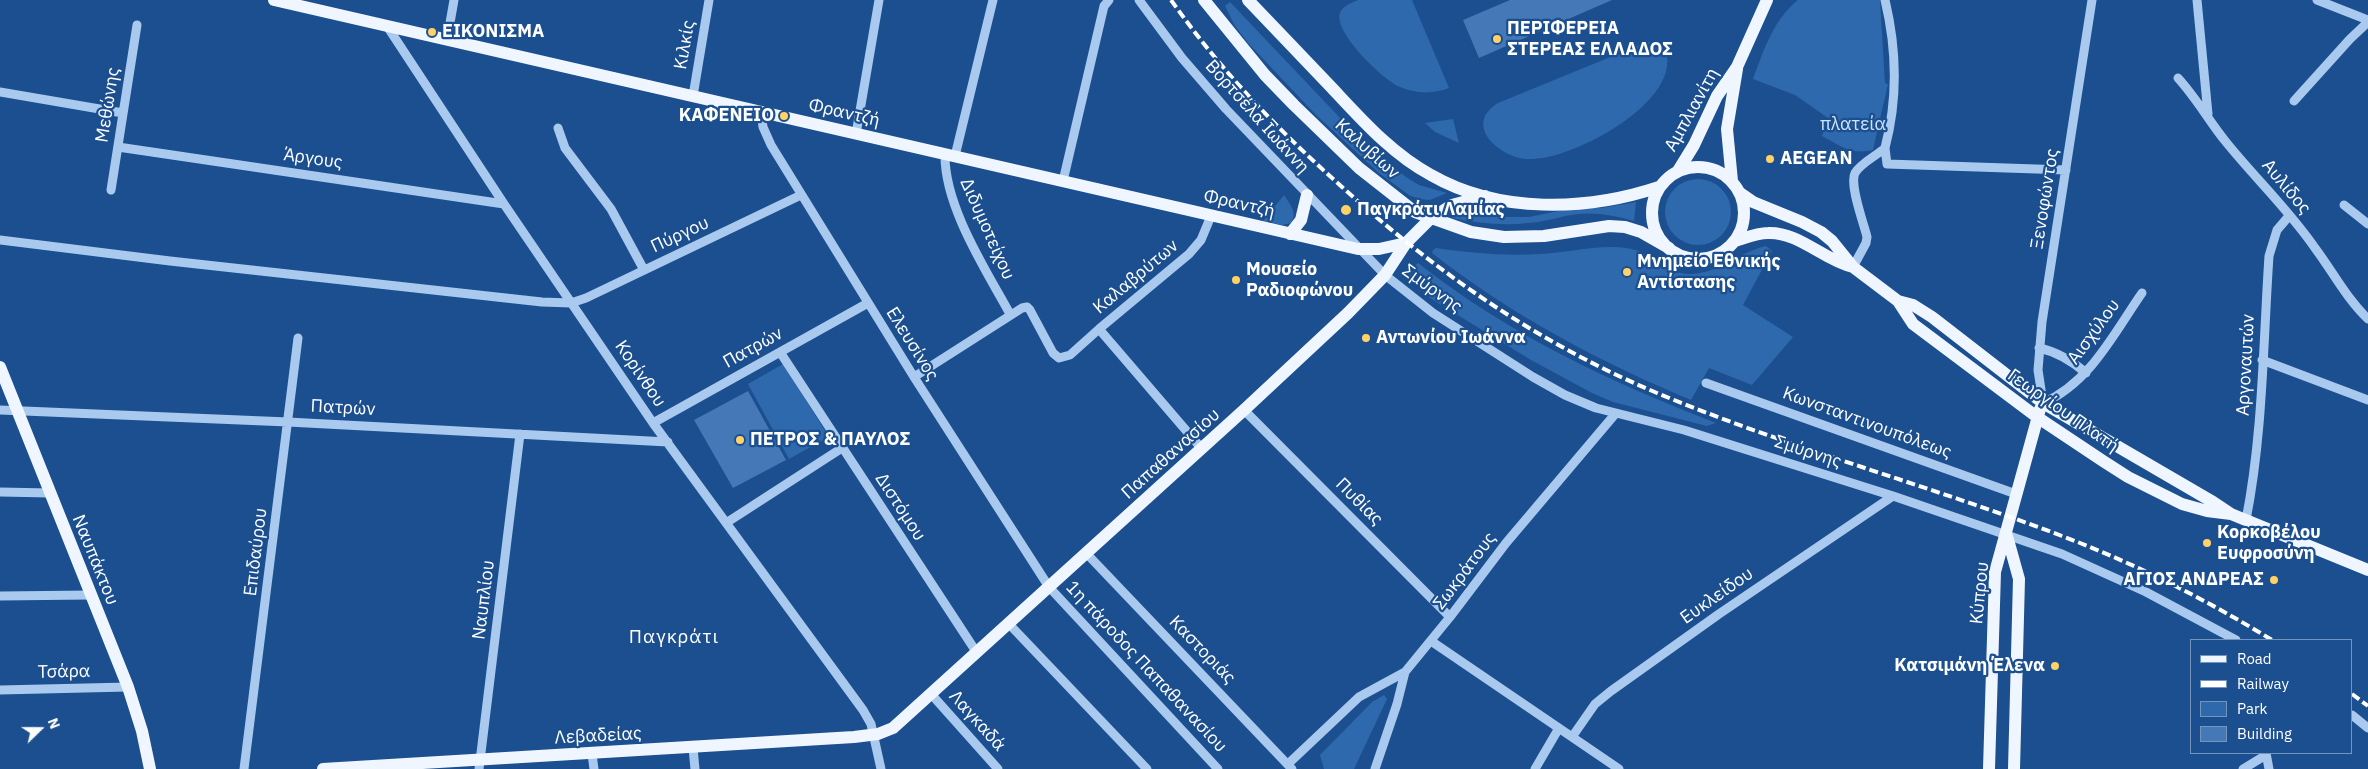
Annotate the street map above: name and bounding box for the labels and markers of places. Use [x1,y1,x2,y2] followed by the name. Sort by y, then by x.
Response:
[1507,18,1673,60] place label: ΠΕΡΙΦΕΡΕΙΑ ΣΤΕΡΕΑΣ ΕΛΛΑΔΟΣ
[442,21,544,43] place label: ΕΙΚΟΝΙΣΜΑ
[426,26,438,38] marker: ΕΙΚΟΝΙΣΜΑ
[1491,33,1503,45] marker: ΠΕΡΙΦΕΡΕΙΑ ΣΤΕΡΕΑΣ ΕΛΛΑΔΟΣ
[679,105,774,127] place label: ΚΑΦΕΝΕΙΟ
[778,110,790,122] marker: ΚΑΦΕΝΕΙΟ
[1780,148,1852,170] place label: AEGEAN
[1764,153,1776,165] marker: AEGEAN
[1357,199,1505,221] place label: Παγκράτι Λαμίας
[1339,203,1353,217] marker: Παγκράτι Λαμίας
[1637,251,1781,294] place label: Μνημείο Εθνικής Αντίστασης
[1246,259,1353,302] place label: Μουσείο Ραδιοφώνου
[1621,266,1633,278] marker: Μνημείο Εθνικής Αντίστασης
[1230,274,1242,286] marker: Μουσείο Ραδιοφώνου
[1376,327,1526,349] place label: Αντωνίου Ιωάννα
[1360,332,1372,344] marker: Αντωνίου Ιωάννα
[750,429,910,451] place label: ΠΕΤΡΟΣ & ΠΑΥΛΟΣ
[734,434,746,446] marker: ΠΕΤΡΟΣ & ΠΑΥΛΟΣ
[2217,522,2321,564] place label: Κορκοβέλου Ευφροσύνη
[2201,537,2213,549] marker: Κορκοβέλου Ευφροσύνη
[2123,569,2264,591] place label: ΑΓΙΟΣ ΑΝΔΡΕΑΣ
[2268,574,2280,586] marker: ΑΓΙΟΣ ΑΝΔΡΕΑΣ
[1894,655,2045,677] place label: Κατσιμάνη Έλενα
[2049,660,2061,672] marker: Κατσιμάνη Έλενα

